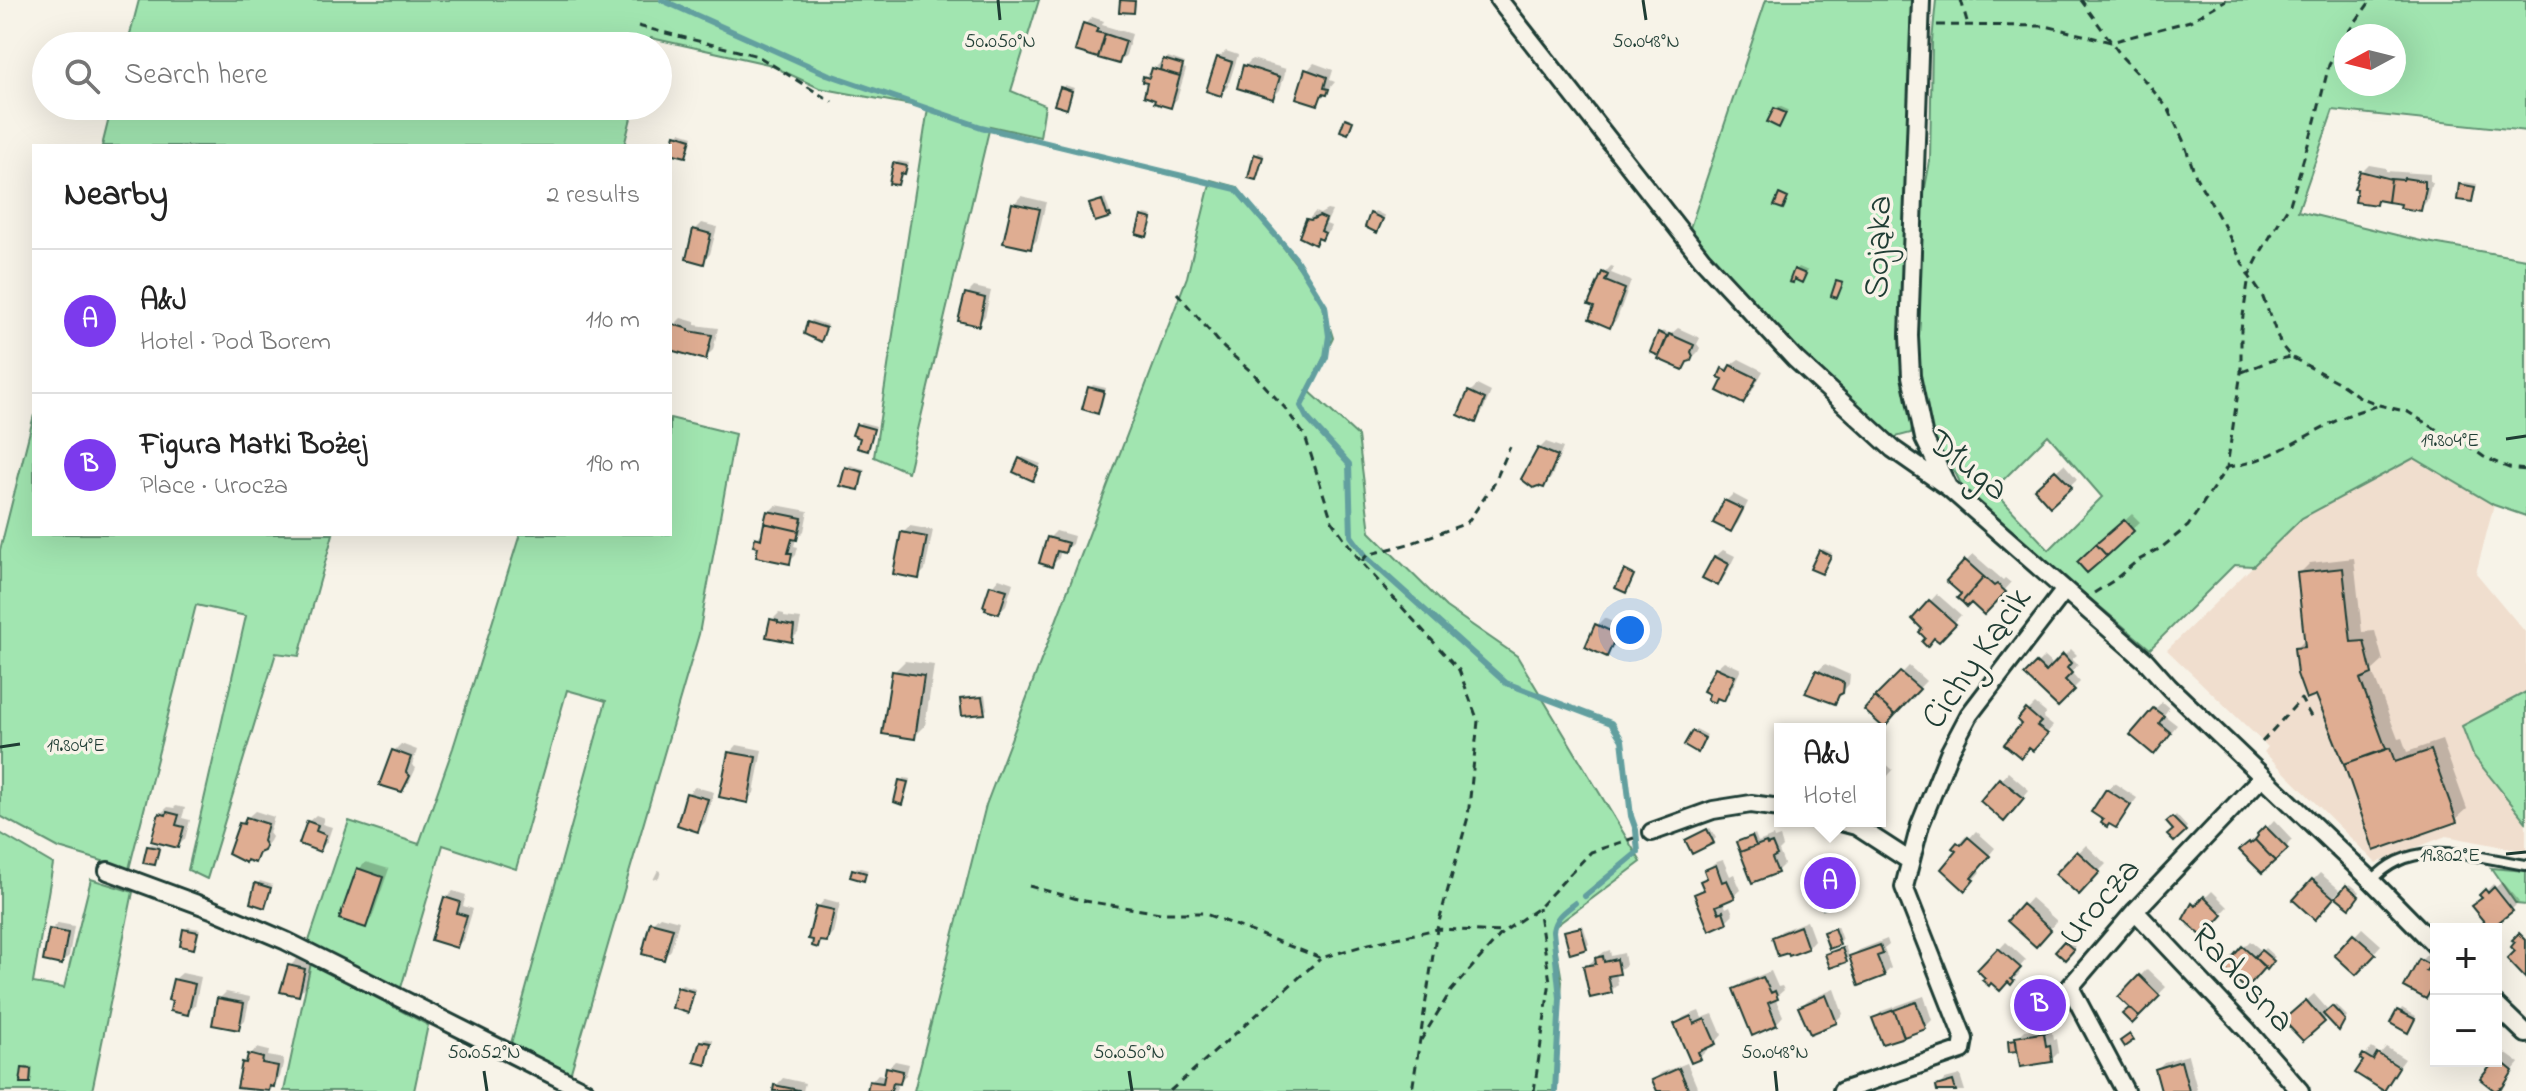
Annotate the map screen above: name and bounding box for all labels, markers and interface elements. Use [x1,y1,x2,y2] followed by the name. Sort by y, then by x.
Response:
[2334,24,2406,96] north arrow
[964,28,1036,57] text: 50.050°N
[1612,28,1680,57] text: 50.048°N
[32,32,672,120] search box
[60,54,104,98] icon: search
[124,54,268,98] text: Search here
[64,171,168,221] text: Nearby
[547,177,640,215] text: 2 results
[1852,195,1908,299] street label: Sojąka
[140,280,187,324] text: A&J
[82,302,98,340] text: A
[586,302,640,340] text: 110 m
[140,324,331,362] text: Hotel · Pod Borem
[1914,418,2019,516] street label: Długa
[140,424,367,468] text: Figura Matki Bożej
[2421,427,2479,456] text: 19.804°E
[81,446,99,484] text: B
[586,446,640,484] text: 190 m
[140,468,288,506] text: Place · Urocza
[1909,577,2047,741] street label: Cichy Kącik
[1610,610,1650,650] your location
[1774,723,1886,827] popup
[47,732,105,761] text: 19.804°E
[1803,734,1850,778] text: A&J
[1803,778,1857,816] text: Hotel
[2420,842,2480,871] text: 19.802°E
[2047,847,2155,959] street label: Urocza
[1804,853,1856,913] pin: A
[2176,912,2306,1046] street label: Radosna
[2430,923,2502,1067] map controls
[2430,923,2502,995] button: +
[2014,975,2066,1035] pin: B
[2430,995,2502,1067] button: −
[447,1039,521,1068] text: 50.052°N
[1093,1039,1165,1068] text: 50.050°N
[1741,1039,1809,1068] text: 50.048°N

